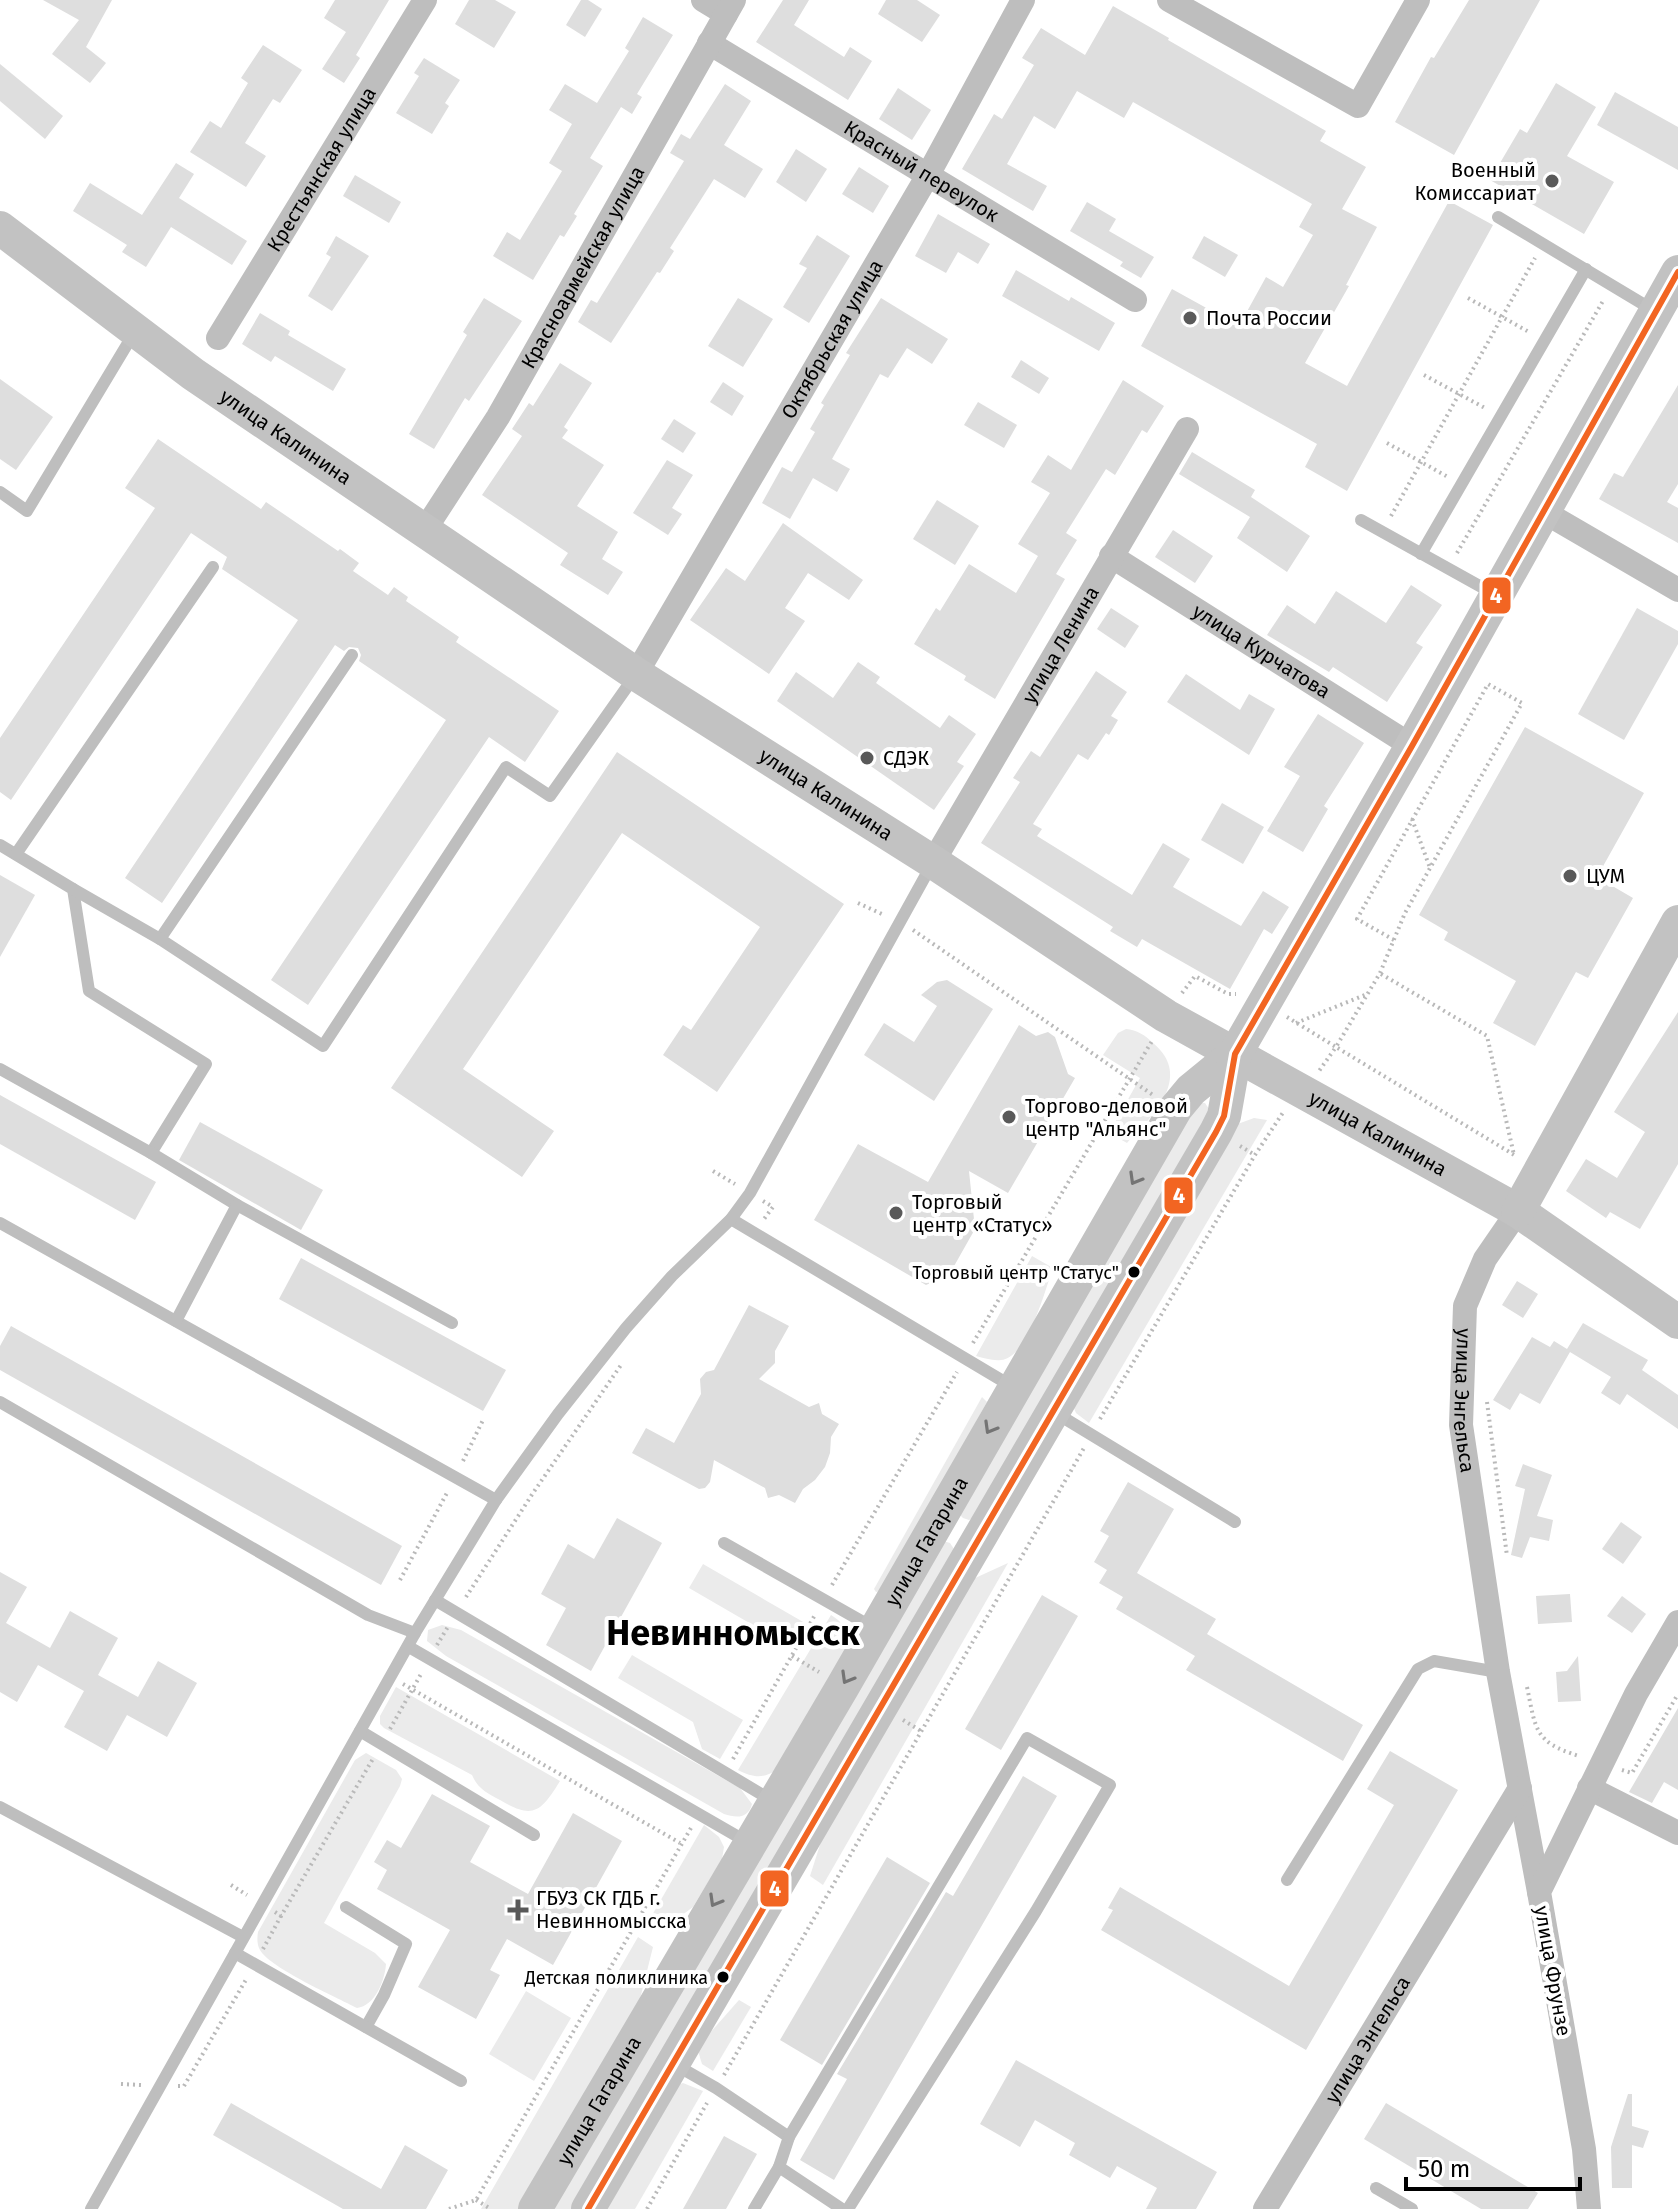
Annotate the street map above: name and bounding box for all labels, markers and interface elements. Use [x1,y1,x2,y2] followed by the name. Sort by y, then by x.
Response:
[262,82,381,256] street label: Крестьянская улица
[840,115,1004,227] street label: Красный переулок
[1415,158,1537,205] place label: Военный Комиссариат
[516,162,650,373] street label: Красноармейская улица
[1543,172,1561,190] marker: Военный Комиссариат
[776,255,888,423] street label: Октябрьская улица
[1206,306,1332,330] place label: Почта России
[1181,309,1199,327] marker: Почта России
[215,384,356,490] street label: улица Калинина
[1481,576,1512,615] line badge: 4
[1017,582,1104,708] street label: улица Ленина
[1490,582,1502,609] text: 4
[1188,599,1335,703] street label: улица Курчатова
[755,743,897,846] street label: улица Калинина
[883,746,929,770] place label: СДЭК
[858,749,876,767] marker: СДЭК
[1586,864,1625,888] place label: ЦУМ
[1561,867,1579,885] marker: ЦУМ
[1305,1086,1451,1181] street label: улица Калинина
[1025,1094,1188,1141] place label: Торгово-деловой центр "Альянс"
[1000,1108,1018,1126] marker: Торгово-деловой центр "Альянс"
[1129,1170,1145,1185] one-way arrow
[1163,1176,1194,1215] line badge: 4
[1173,1182,1185,1209] text: 4
[912,1190,1053,1237] place label: Торговый центр «Статус»
[887,1204,905,1222] marker: Торговый центр «Статус»
[912,1262,1119,1284] place label: Торговый центр "Статус"
[1126,1264,1142,1280] marker: Торговый центр "Статус"
[1448,1328,1480,1474] street label: улица Энгельса
[984,1419,1000,1433] one-way arrow
[880,1472,973,1610] street label: улица Гагарина
[606,1611,860,1655] district label: Невинномысск
[841,1669,857,1684] one-way arrow
[759,1869,790,1908] line badge: 4
[769,1875,781,1902] text: 4
[536,1886,687,1933] place label: ГБУЗ СК ГДБ г. Невинномысска
[709,1892,724,1907] one-way arrow
[507,1899,529,1921] marker: ГБУЗ СК ГДБ г. Невинномысска
[1530,1904,1576,2038] street label: улица Фрунзе
[524,1967,708,1989] place label: Детская поликлиника
[715,1969,731,1985] marker: Детская поликлиника
[1320,1972,1415,2108] street label: улица Энгельса
[552,2032,646,2169] street label: улица Гагарина
[1406,2141,1580,2191] scale bar
[1418,2155,1470,2183] text: 50 m

